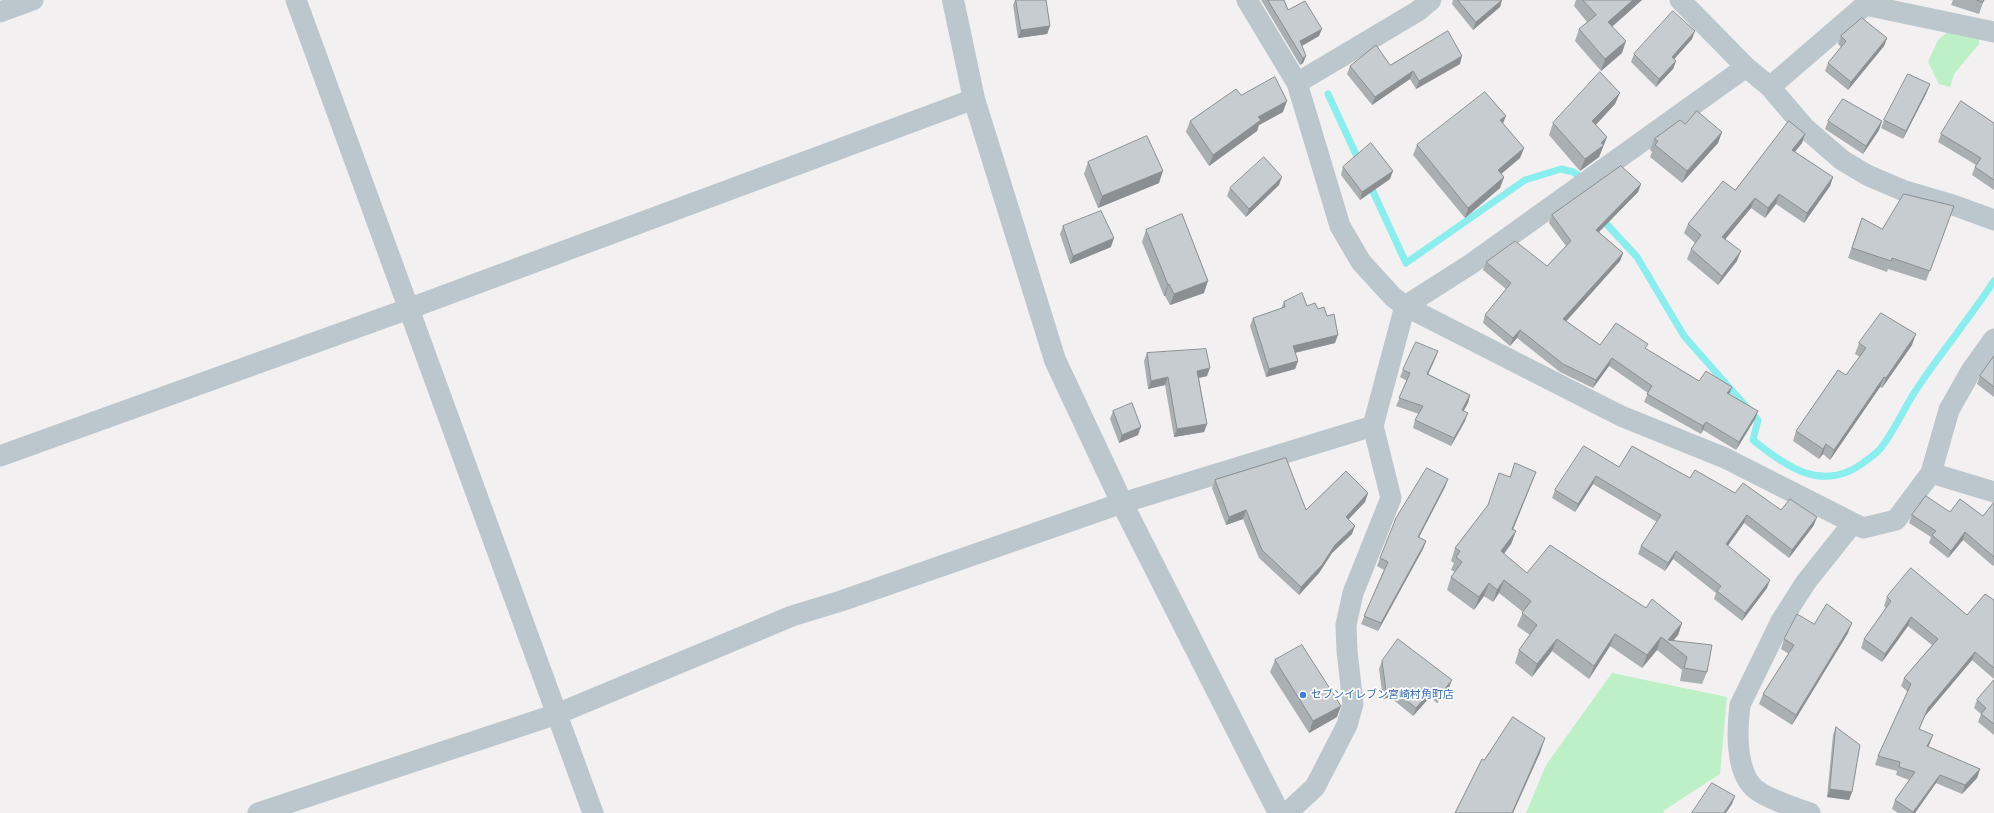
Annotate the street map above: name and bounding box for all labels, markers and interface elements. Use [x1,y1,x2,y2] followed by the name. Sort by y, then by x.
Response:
[1311,688,1454,702] place label: セブンイレブン宮崎村角町店
[1298,690,1308,700] marker: セブンイレブン宮崎村角町店

